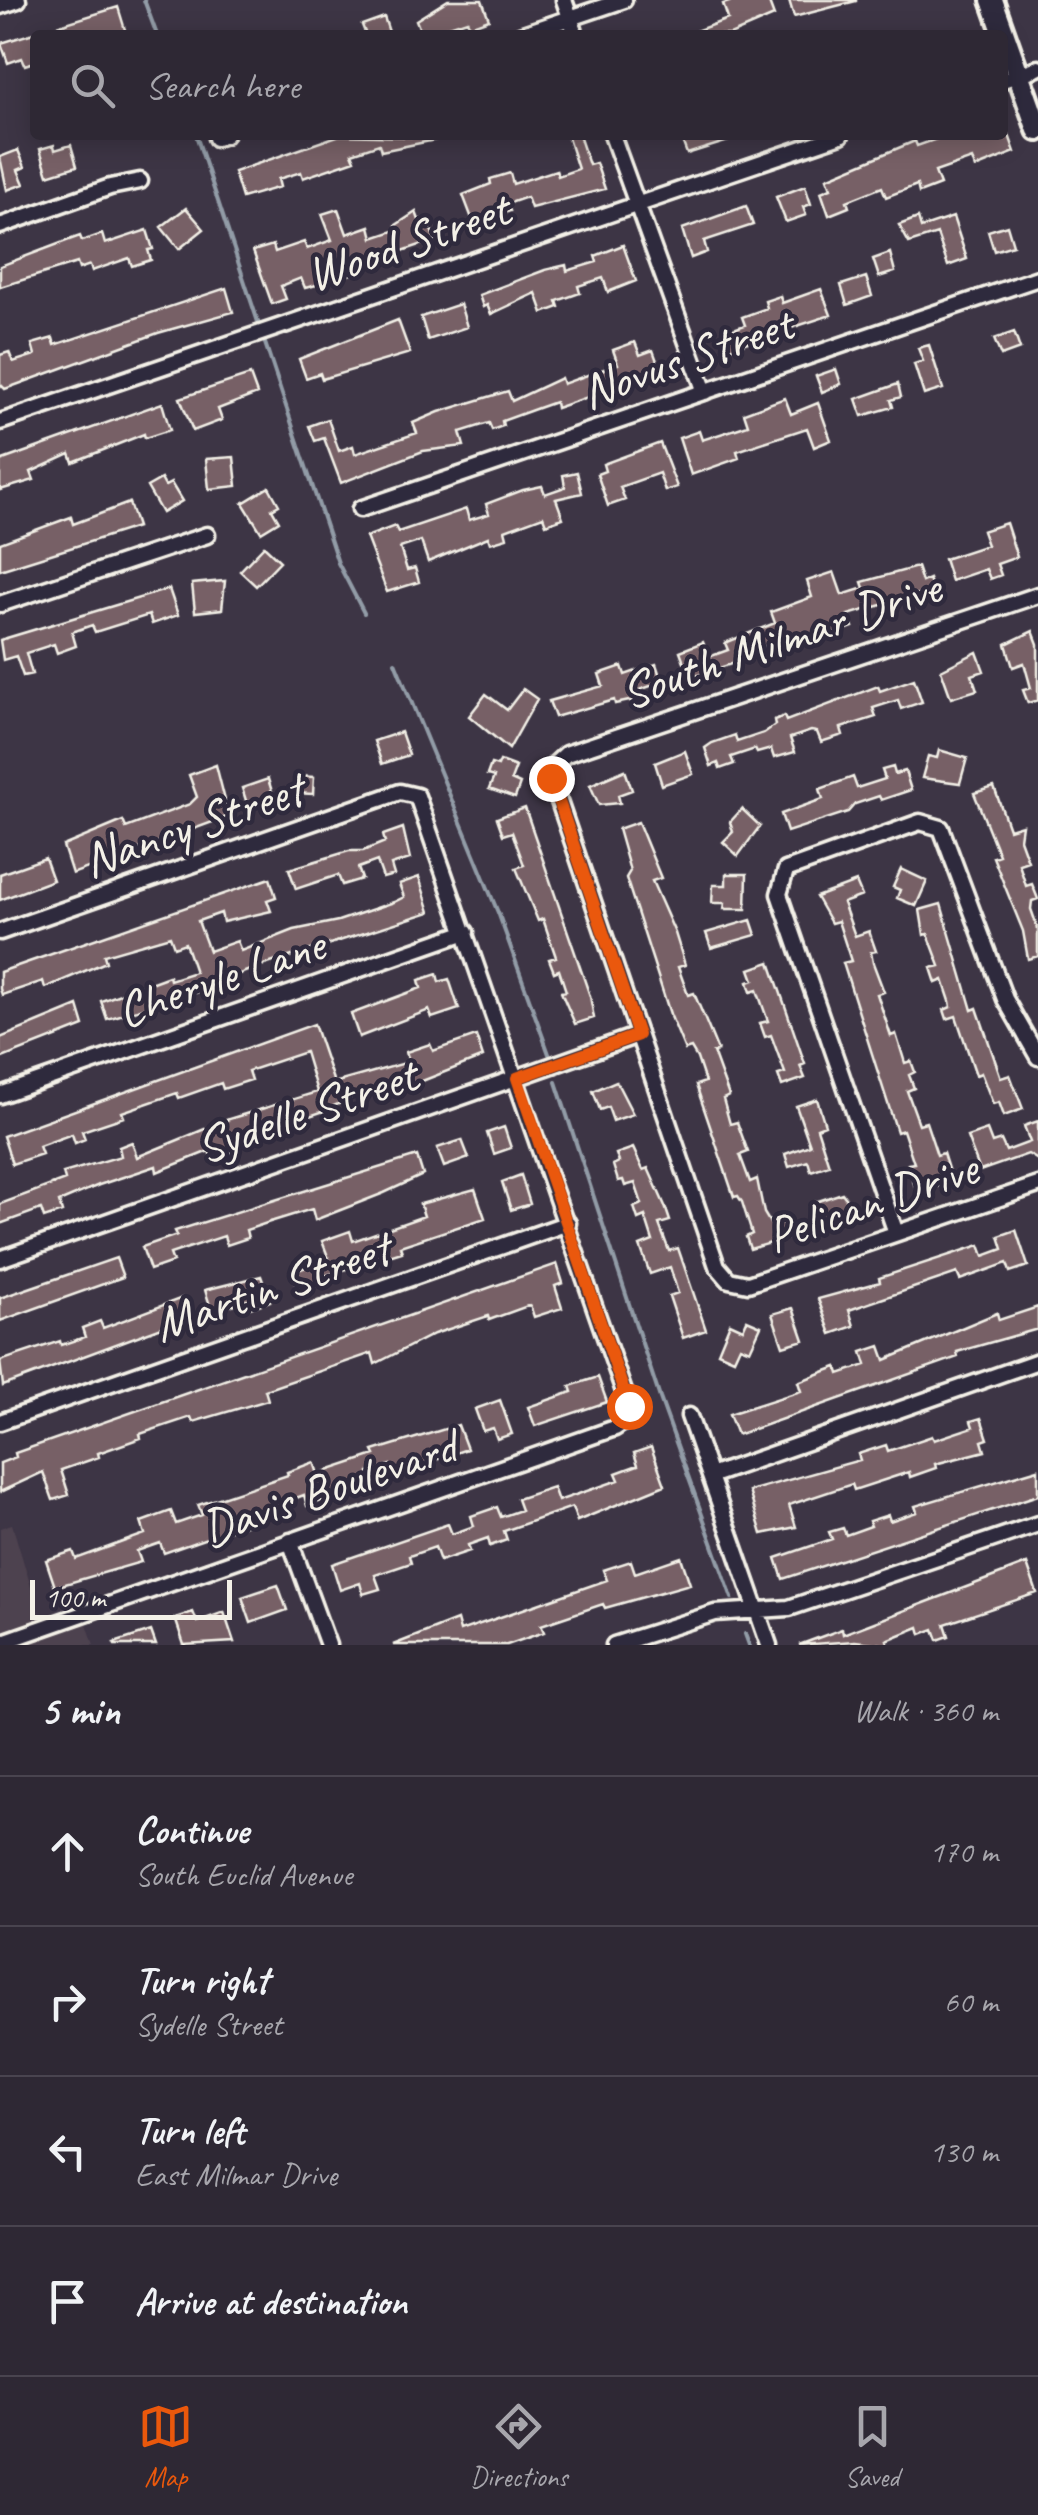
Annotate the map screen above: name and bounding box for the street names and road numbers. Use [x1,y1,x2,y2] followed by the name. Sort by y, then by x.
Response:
[298,176,522,306] street label: Wood Street
[572,290,805,423] street label: Novus Street
[612,554,951,724] street label: South Milmar Drive
[74,755,317,891] street label: Nancy Street
[108,911,336,1042] street label: Cheryle Lane
[188,1042,430,1178] street label: Sydelle Street
[758,1135,988,1267] street label: Pelican Drive
[145,1215,404,1356] street label: Martin Street
[193,1412,470,1560] street label: Davis Boulevard

